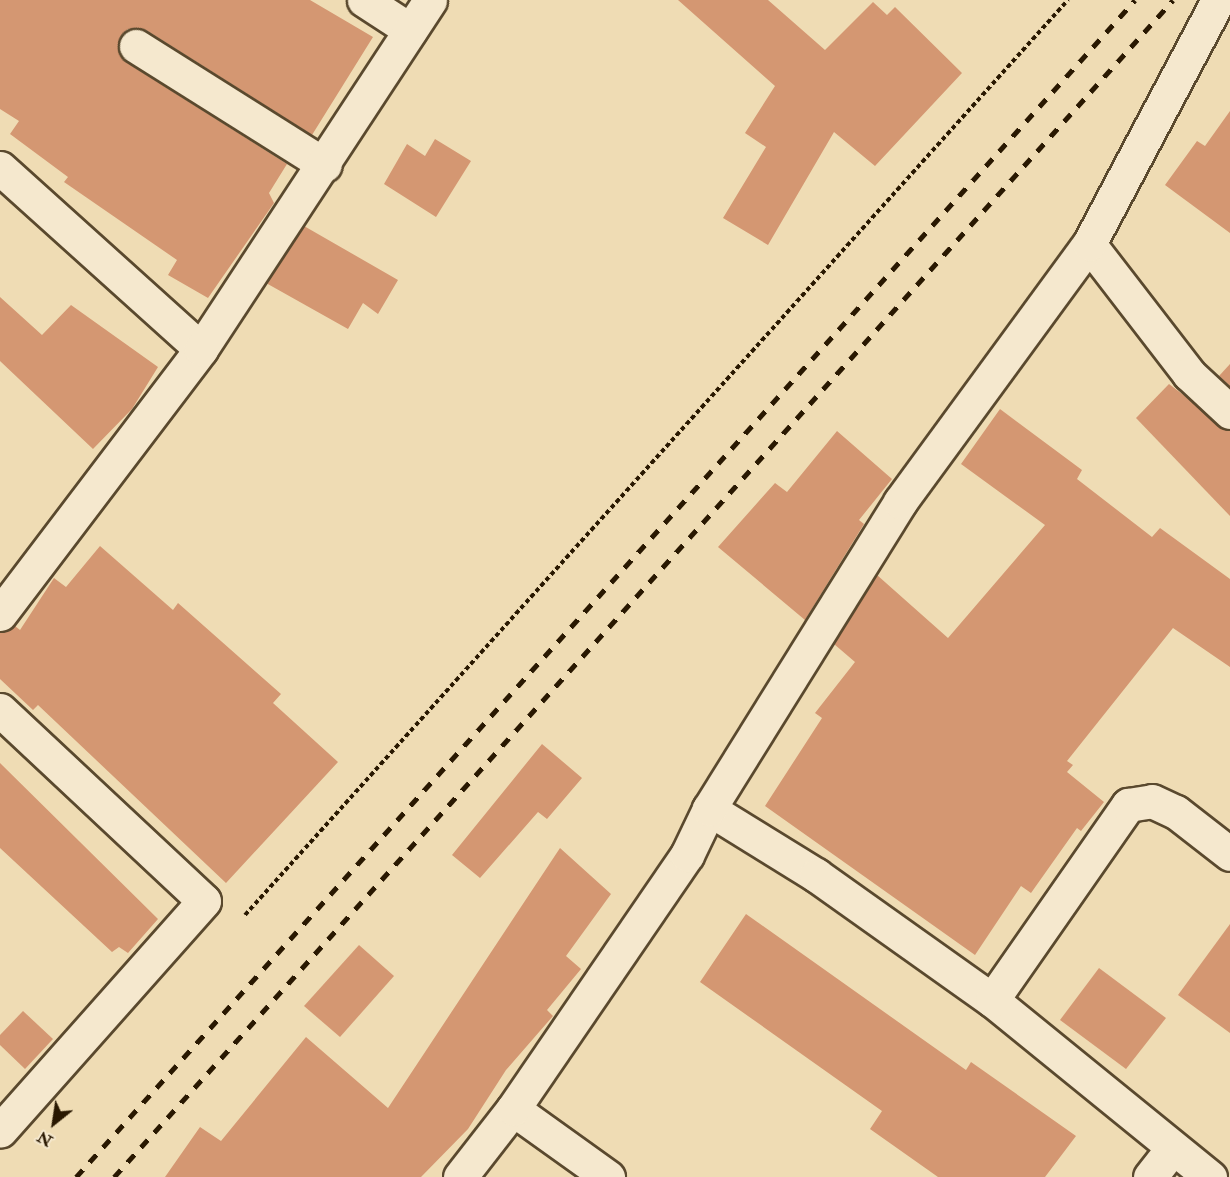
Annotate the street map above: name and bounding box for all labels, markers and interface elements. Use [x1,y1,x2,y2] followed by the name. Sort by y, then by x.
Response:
[24,1093,84,1153] north arrow
[34,1126,56,1151] text: N

